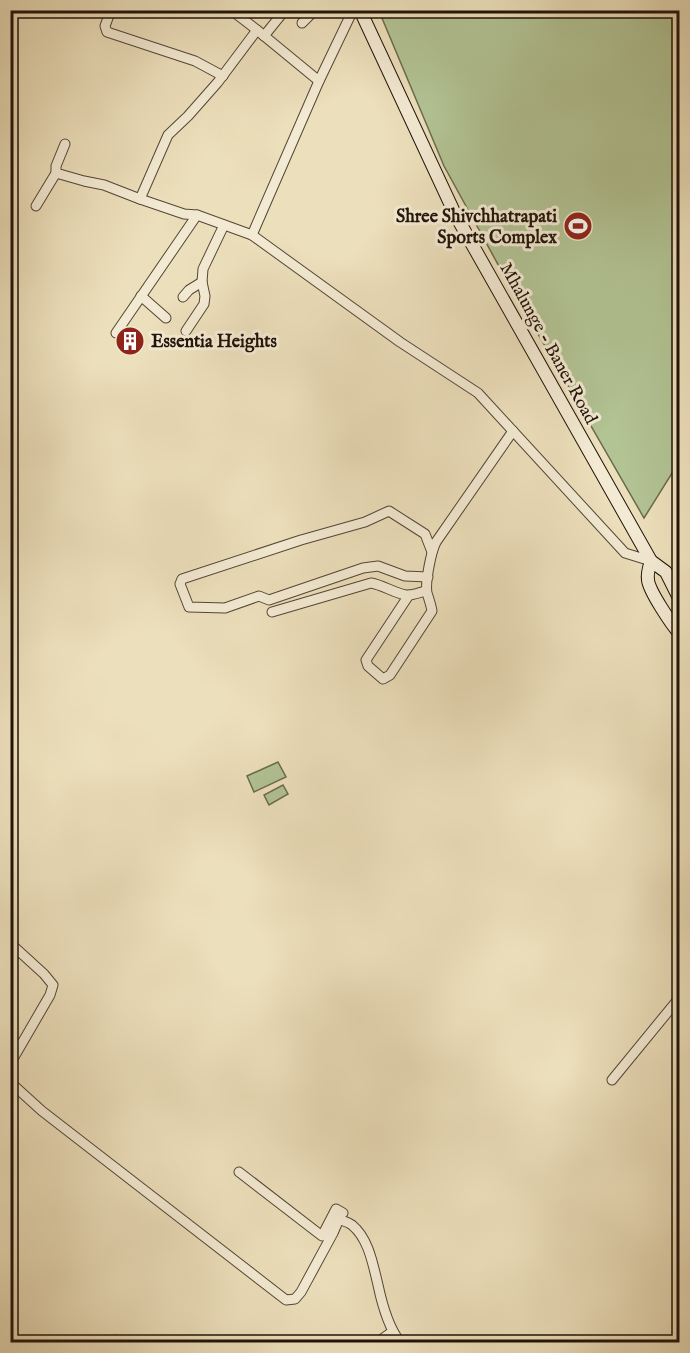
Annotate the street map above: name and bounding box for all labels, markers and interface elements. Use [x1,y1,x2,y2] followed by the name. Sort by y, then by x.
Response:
[396,206,557,250] place label: Shree Shivchhatrapati Sports Complex
[562,210,594,242] sports icon: Shree Shivchhatrapati Sports Complex
[494,259,602,429] street label: Mhalunge - Baner Road
[114,325,146,357] building icon: Essentia Heights
[151,331,277,354] place label: Essentia Heights

